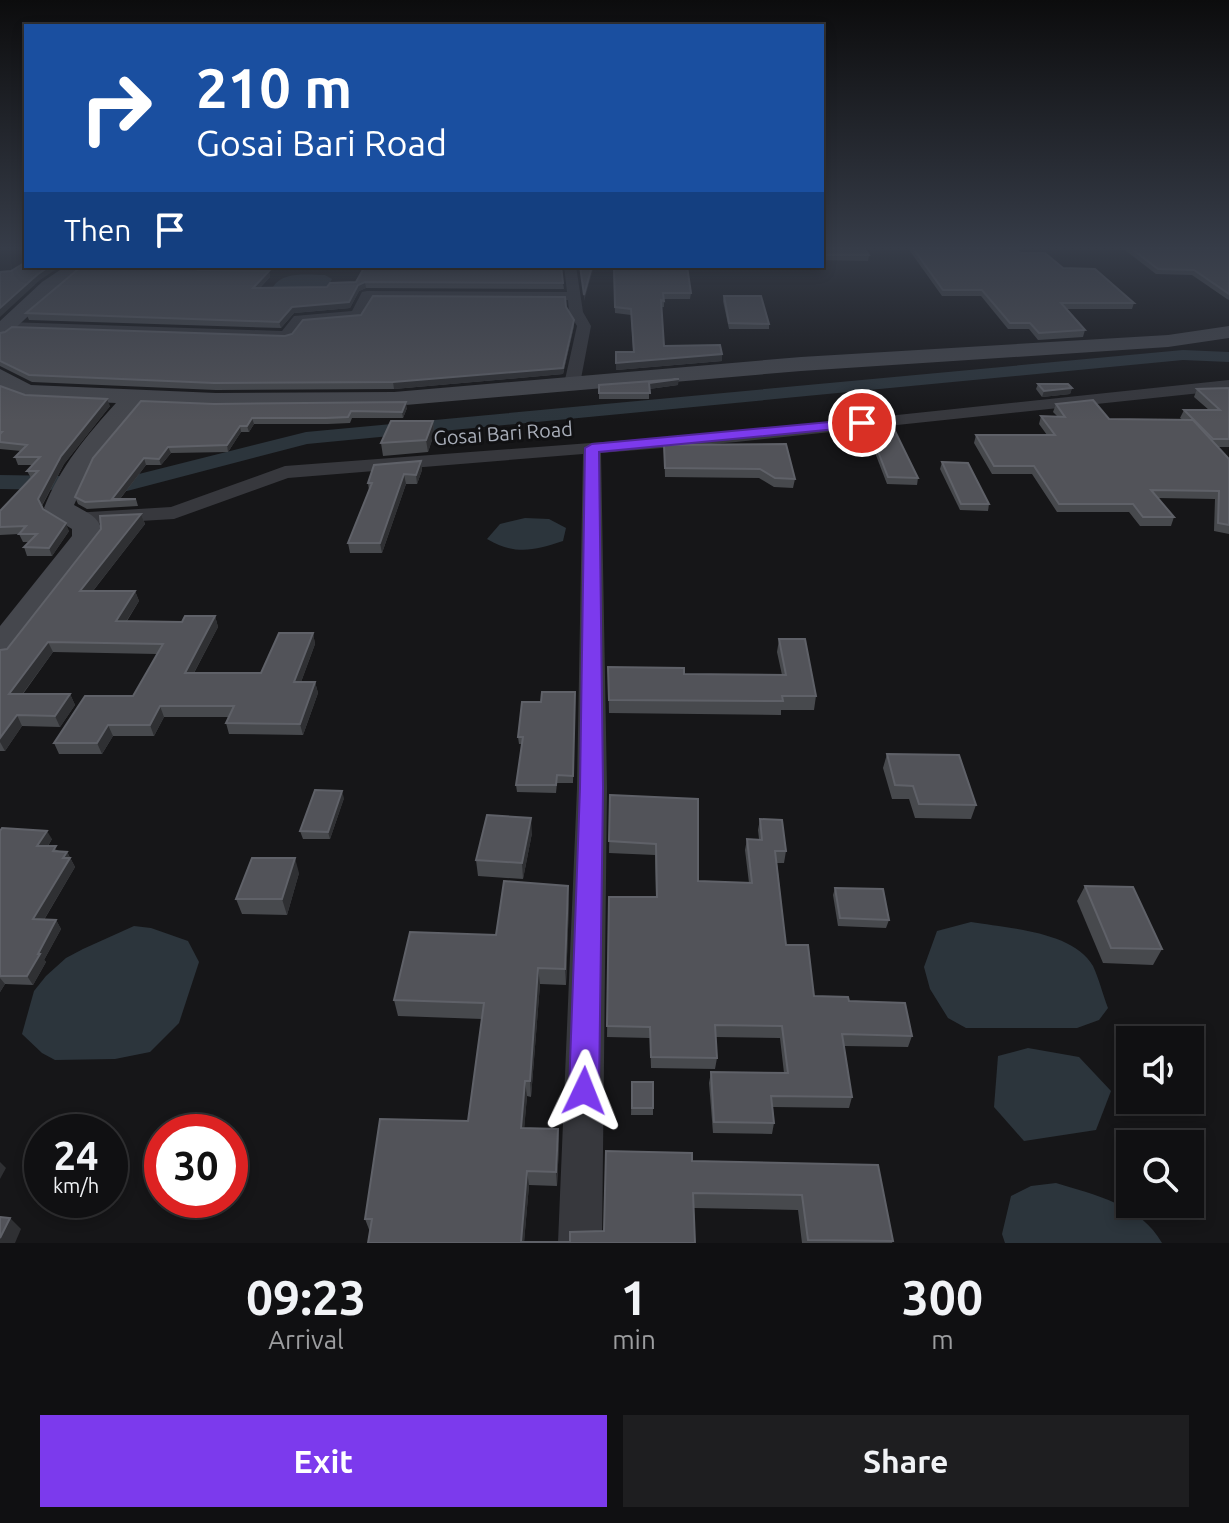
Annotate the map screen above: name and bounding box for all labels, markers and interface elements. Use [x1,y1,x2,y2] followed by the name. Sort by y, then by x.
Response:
[64,56,168,160] icon: right
[196,56,352,119] text: 210 m
[196,122,447,163] text: Gosai Bari Road
[148,208,192,252] icon: arrive
[64,213,132,247] text: Then
[828,389,896,457] pin
[840,401,884,445] icon: arrive
[433,417,573,449] street label: Gosai Bari Road
[1116,1026,1204,1218] map controls
[1116,1026,1204,1114] button: sound
[542,1049,626,1133] position arrow
[144,1114,248,1218] speed limit sign: 30
[1116,1130,1204,1218] button: search
[53,1133,99,1178] text: 24
[53,1174,99,1197] text: km/h
[246,1270,366,1324] text: 09:23
[620,1270,647,1324] text: 1
[902,1270,983,1324] text: 300
[268,1325,344,1354] text: Arrival
[612,1325,656,1354] text: min
[931,1325,954,1354] text: m
[40,1415,607,1507] button: Exit
[623,1415,1189,1507] button: Share

